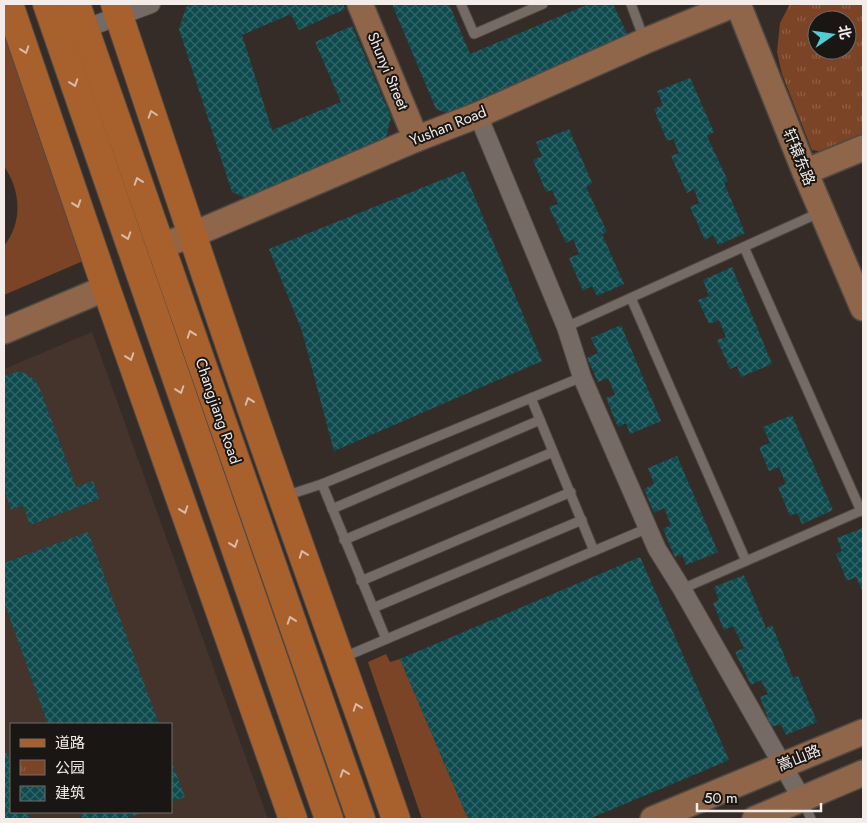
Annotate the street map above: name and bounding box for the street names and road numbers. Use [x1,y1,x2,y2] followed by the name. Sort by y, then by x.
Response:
[362,29,414,114] street label: Shunyi Street
[406,101,490,151] street label: Yushan Road
[778,125,820,189] street label: 轩辕东路
[190,355,246,467] street label: Changjiang Road
[774,739,824,777] street label: 嵩山路

